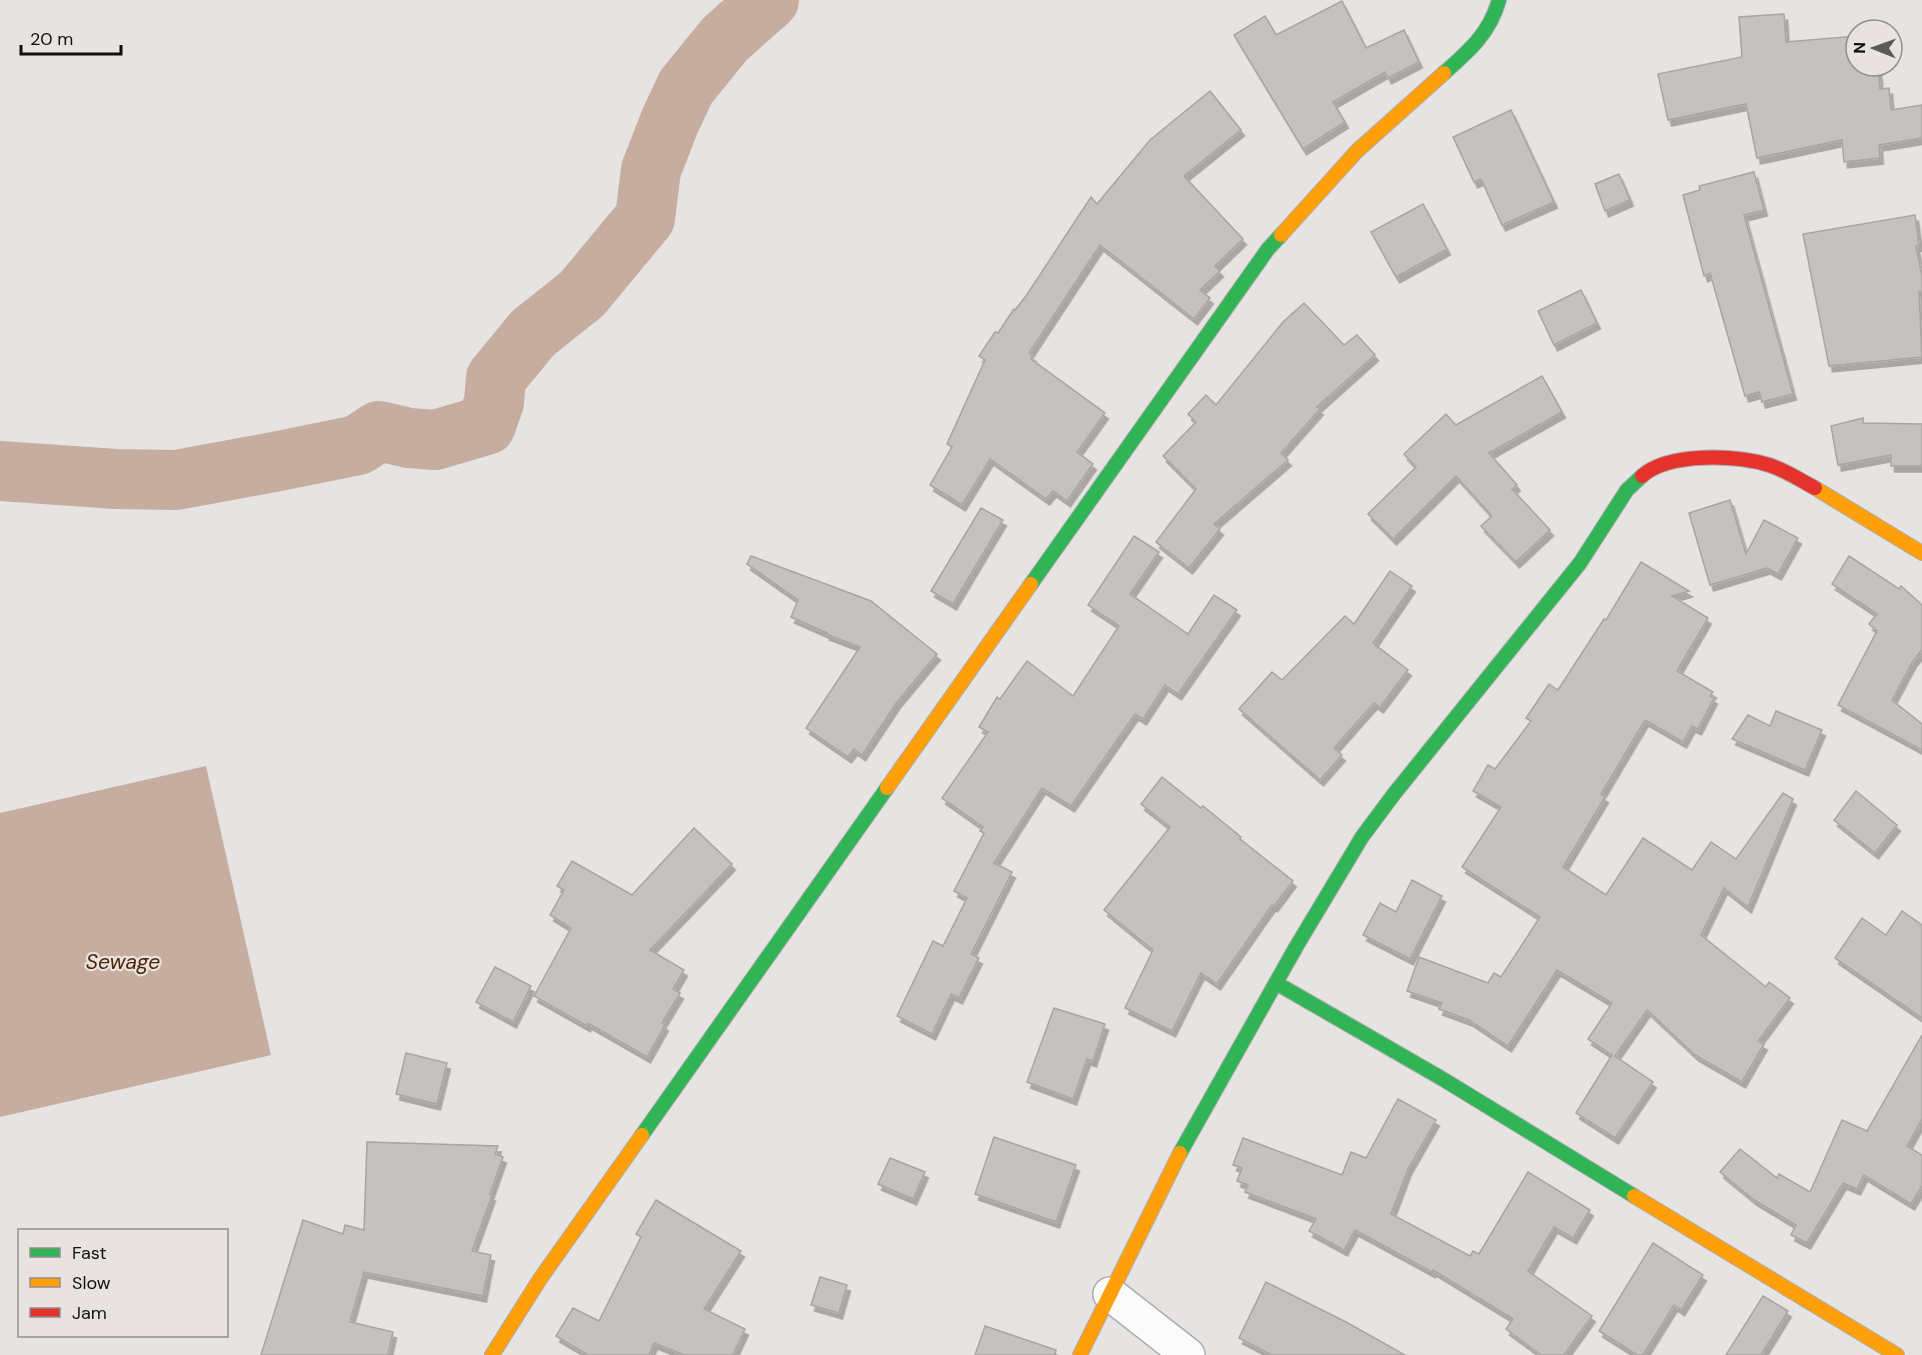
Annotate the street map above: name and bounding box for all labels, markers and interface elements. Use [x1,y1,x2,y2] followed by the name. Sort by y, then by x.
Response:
[21,18,122,56] scale bar
[1844,18,1904,78] north arrow
[30,27,73,51] text: 20 m
[1849,42,1870,54] text: N
[86,948,160,976] water label: Sewage
[18,1229,228,1337] legend
[72,1241,107,1265] text: Fast
[72,1271,111,1295] text: Slow
[72,1301,107,1325] text: Jam

